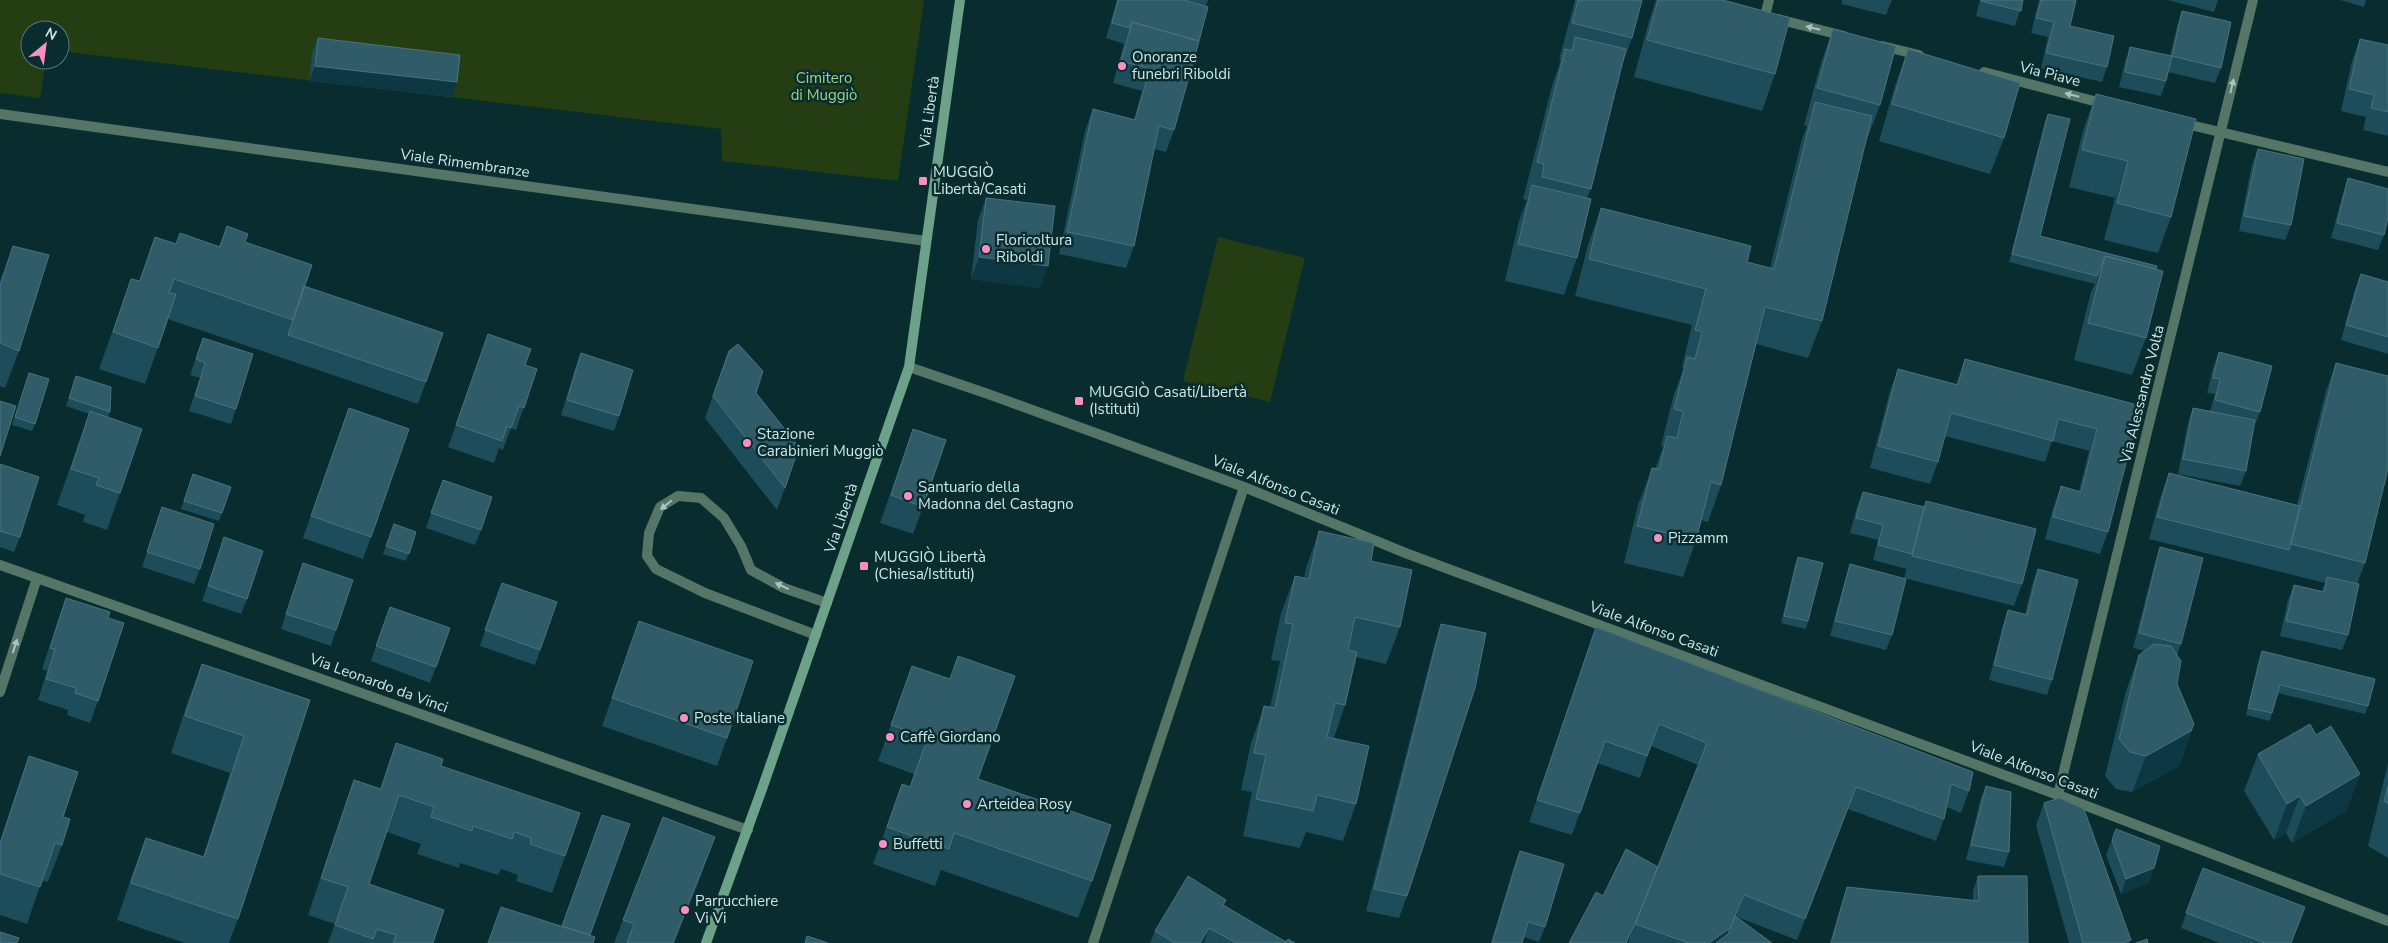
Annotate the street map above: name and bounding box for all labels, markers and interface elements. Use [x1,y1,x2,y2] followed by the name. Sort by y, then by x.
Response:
[20,20,70,70] north arrow
[42,23,60,45] text: N
[1806,24,1821,32] one-way arrow
[1132,47,1231,84] place label: Onoranze funebri Riboldi
[2016,57,2083,91] street label: Via Piave
[1116,60,1128,72] marker: Onoranze funebri Riboldi
[791,68,857,105] park label: Cimitero di Muggiò
[914,74,944,150] street label: Via Libertà
[2228,79,2236,94] one-way arrow
[2065,91,2080,99] one-way arrow
[398,144,531,182] street label: Viale Rimembranze
[933,161,1026,199] place label: MUGGIÒ Libertà/Casati
[917,175,929,187] marker: MUGGIÒ Libertà/Casati
[996,230,1072,267] place label: Floricoltura Riboldi
[980,243,992,255] marker: Floricoltura Riboldi
[2115,323,2169,466] street label: Via Alessandro Volta
[1089,381,1247,419] place label: MUGGIÒ Casati/Libertà (Istituti)
[1073,395,1085,407] marker: MUGGIÒ Casati/Libertà (Istituti)
[757,424,884,461] place label: Stazione Carabinieri Muggiò
[741,437,753,449] marker: Stazione Carabinieri Muggiò
[1208,450,1343,520] street label: Viale Alfonso Casati
[918,477,1074,514] place label: Santuario della Madonna del Castagno
[819,480,862,557] street label: Via Libertà
[902,490,914,502] marker: Santuario della Madonna del Castagno
[659,500,672,510] one-way arrow
[1668,528,1728,548] place label: Pizzamm
[1652,532,1664,544] marker: Pizzamm
[874,546,986,584] place label: MUGGIÒ Libertà (Chiesa/Istituti)
[858,560,870,572] marker: MUGGIÒ Libertà (Chiesa/Istituti)
[774,582,789,590] one-way arrow
[1586,596,1721,662] street label: Viale Alfonso Casati
[12,638,19,653] one-way arrow
[306,648,451,717] street label: Via Leonardo da Vinci
[694,708,785,728] place label: Poste Italiane
[678,712,690,724] marker: Poste Italiane
[900,727,1001,747] place label: Caffè Giordano
[884,731,896,743] marker: Caffè Giordano
[1966,736,2101,804] street label: Viale Alfonso Casati
[977,794,1072,814] place label: Arteidea Rosy
[961,798,973,810] marker: Arteidea Rosy
[893,834,943,854] place label: Buffetti
[877,838,889,850] marker: Buffetti
[694,891,778,928] place label: Parrucchiere Vi Vi
[679,904,691,916] marker: Parrucchiere Vi Vi

